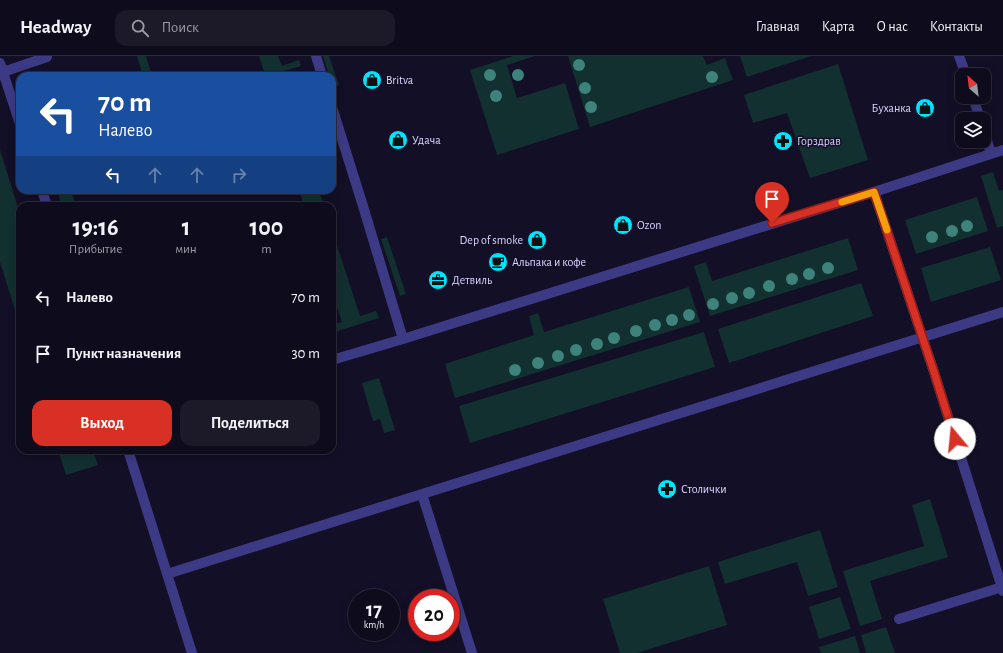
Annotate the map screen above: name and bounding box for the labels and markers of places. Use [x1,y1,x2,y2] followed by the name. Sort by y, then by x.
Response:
[361,69,383,91] shop icon: Britva
[386,74,414,86] place label: Britva
[914,97,936,119] shop icon: Буханка
[872,102,912,115] place label: Буханка
[387,129,409,151] shop icon: Удача
[772,130,794,152] pharmacy icon: Горздрав
[412,134,441,146] place label: Удача
[797,135,841,147] place label: Горздрав
[755,182,789,223] pin
[612,214,634,236] shop icon: Ozon
[637,219,661,231] place label: Ozon
[526,229,548,251] shop icon: Dep of smoke
[460,234,523,246] place label: Dep of smoke
[487,251,509,273] cafe icon: Альпака и кофе
[512,256,586,268] place label: Альпака и кофе
[427,269,449,291] office icon: Детвиль
[452,274,492,286] place label: Детвиль
[656,478,678,500] pharmacy icon: Столички
[681,483,727,495] place label: Столички

